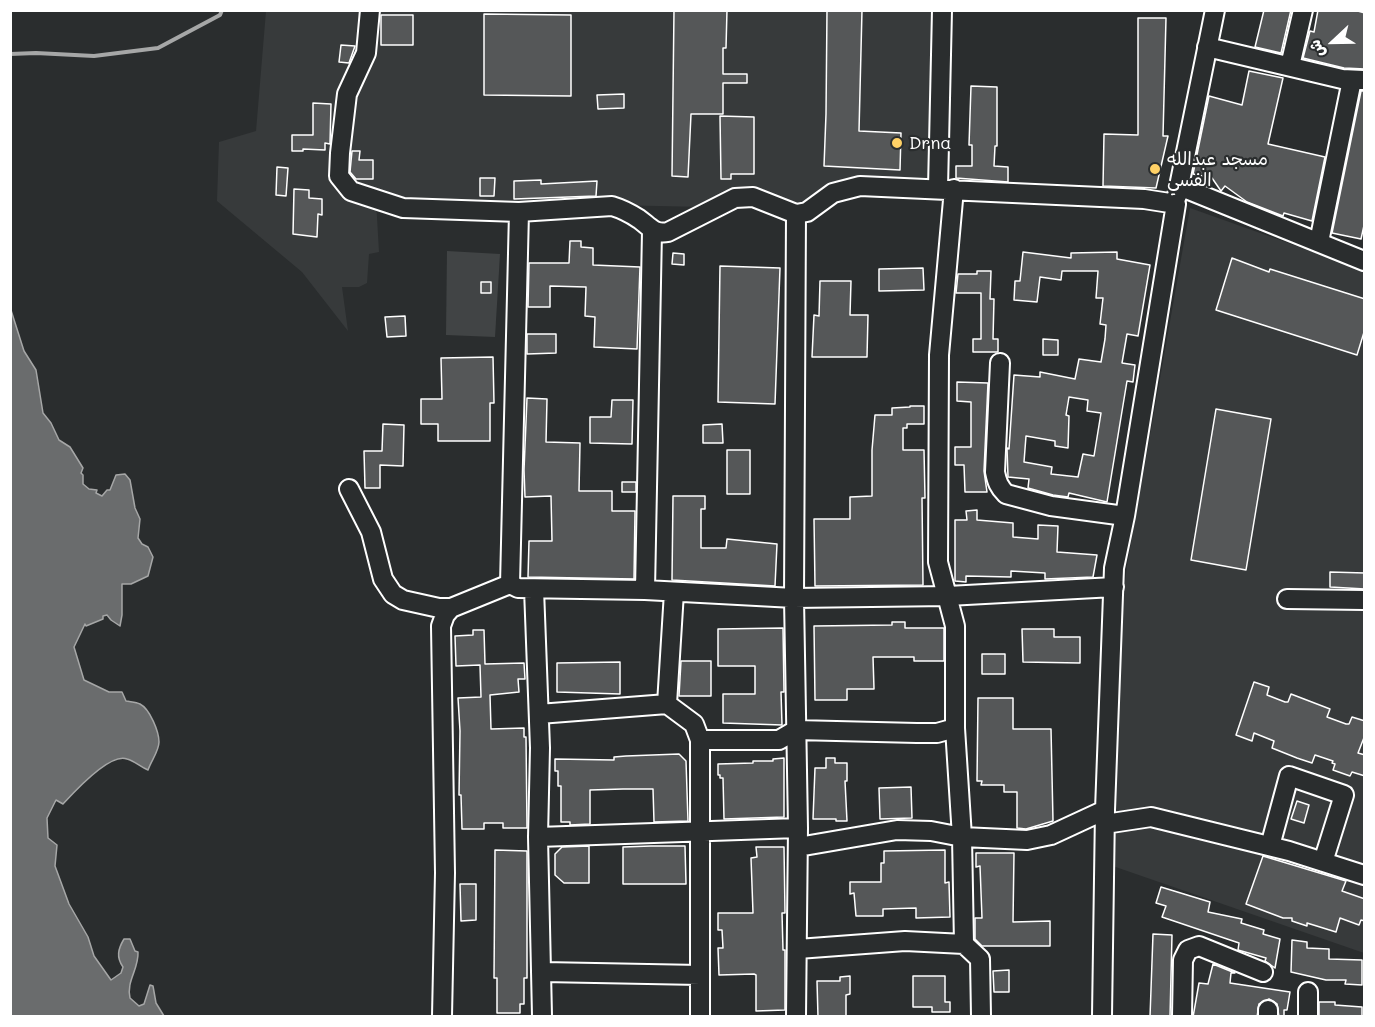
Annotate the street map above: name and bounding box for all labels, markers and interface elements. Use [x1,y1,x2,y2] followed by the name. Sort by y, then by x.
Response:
[1303,12,1363,72] north arrow
[1303,37,1329,61] text: ش
[909,132,952,154] place label: Drna
[890,136,904,150] marker: Drna
[1167,148,1268,190] place label: مسجد عبدالله الفسي
[1148,162,1162,176] marker: مسجد عبدالله الفسي

